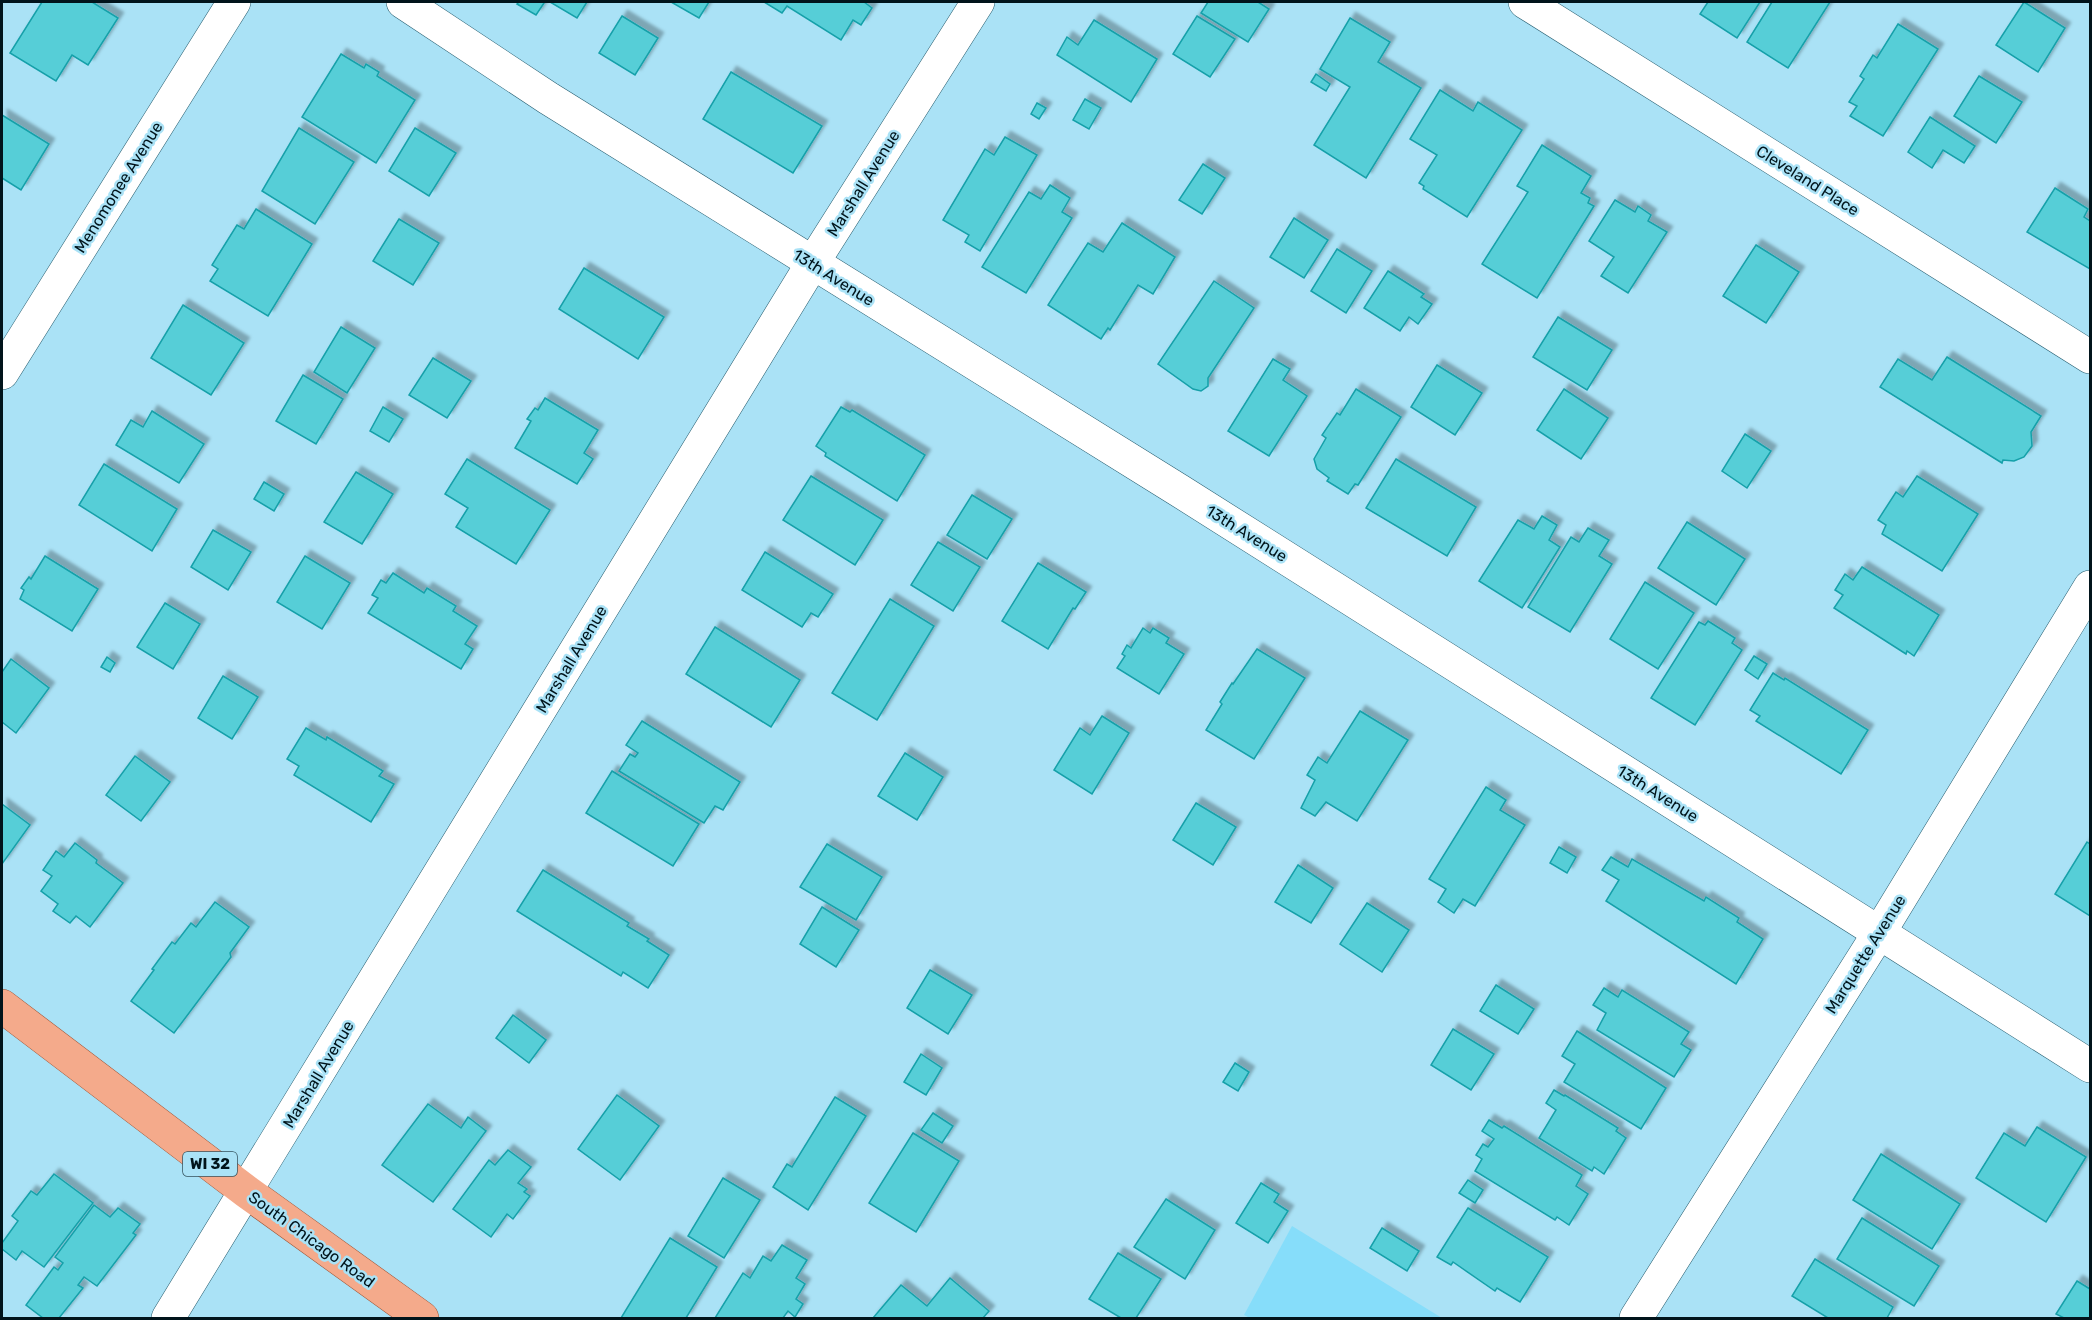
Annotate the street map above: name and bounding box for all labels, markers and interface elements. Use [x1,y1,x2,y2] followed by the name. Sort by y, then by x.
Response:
[70,118,167,256] street label: Menomonee Avenue
[823,127,904,240] street label: Marshall Avenue
[1753,141,1863,220] street label: Cleveland Place
[790,245,878,310] street label: 13th Avenue
[1203,501,1291,566] street label: 13th Avenue
[532,602,611,716] street label: Marshall Avenue
[1614,761,1702,826] street label: 13th Avenue
[1821,891,1910,1017] street label: Marquette Avenue
[279,1017,358,1131] street label: Marshall Avenue
[183,1152,237,1176] road number: WI 32
[245,1187,378,1292] street label: South Chicago Road

